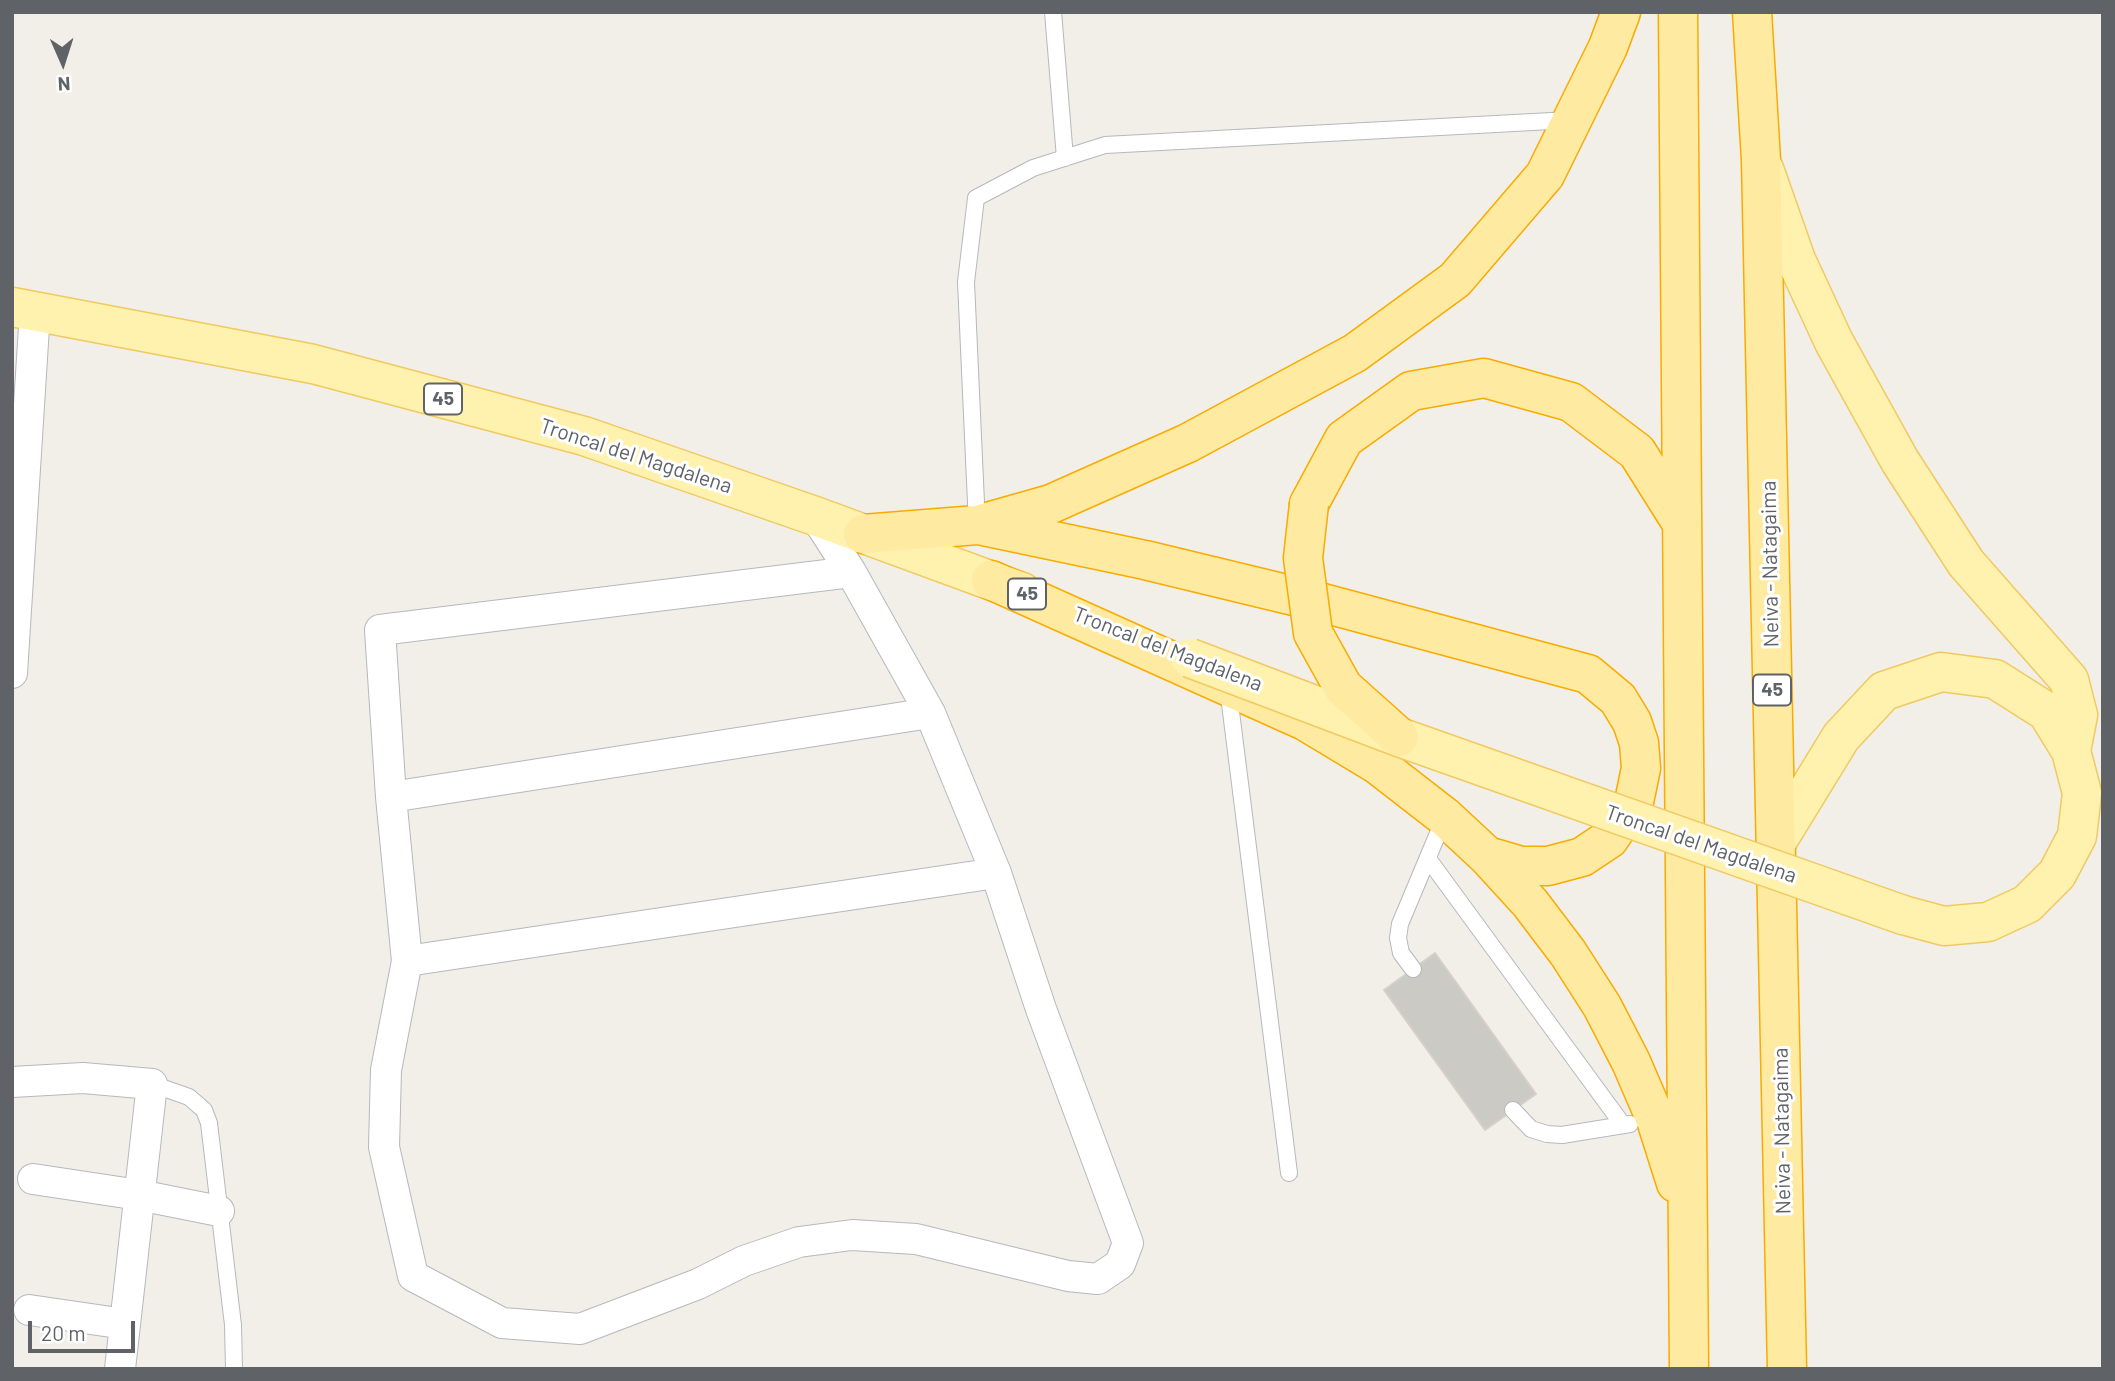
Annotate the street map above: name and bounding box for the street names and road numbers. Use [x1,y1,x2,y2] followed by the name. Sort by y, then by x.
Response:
[424,384,462,414] road number: 45
[537,413,735,499] street label: Troncal del Magdalena
[1756,481,1784,647] street label: Neiva - Natagaima
[1008,579,1046,610] road number: 45
[1070,601,1266,697] street label: Troncal del Magdalena
[1753,674,1791,706] road number: 45
[1602,799,1800,889] street label: Troncal del Magdalena
[1768,1048,1796,1214] street label: Neiva - Natagaima

